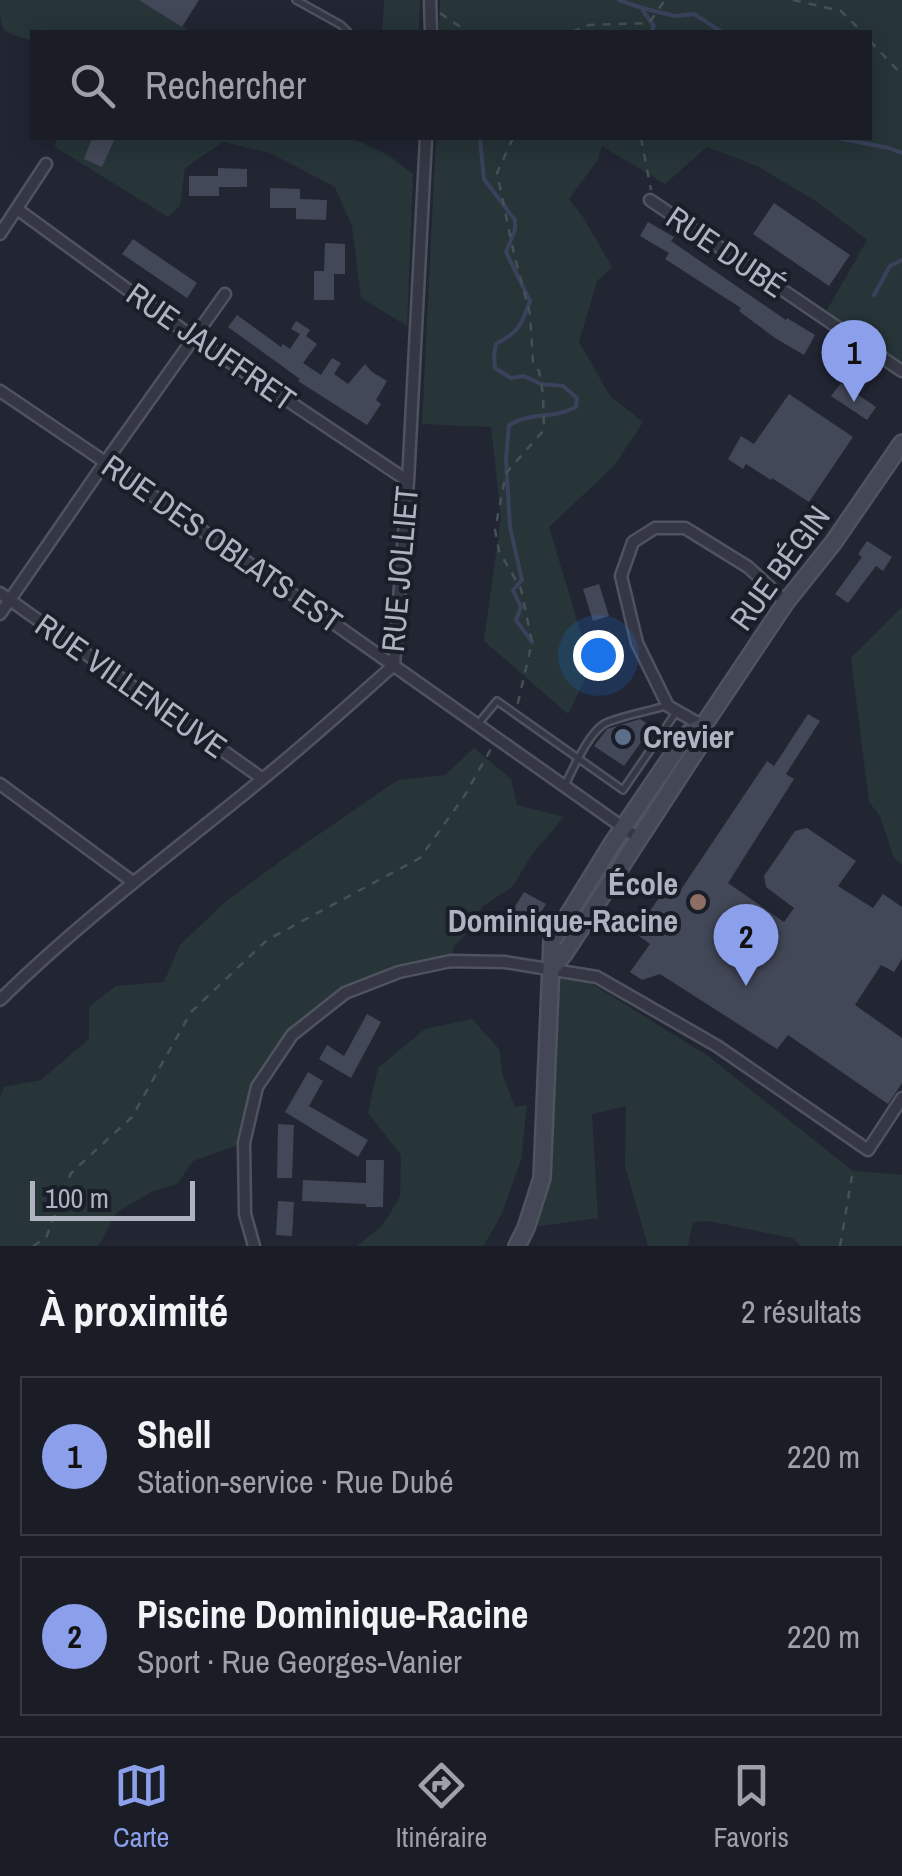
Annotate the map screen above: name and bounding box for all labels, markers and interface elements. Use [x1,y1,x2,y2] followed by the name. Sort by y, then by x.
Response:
[30,30,872,140] search box
[65,58,120,113] icon: search
[145,60,306,111] text: Rechercher
[658,196,795,307] street label: RUE DUBÉ
[118,273,304,421] street label: RUE JAUFFRET
[822,320,886,402] pin: 1
[94,445,351,643] street label: RUE DES OBLATS EST
[371,484,428,654] street label: RUE JOLLIET
[720,497,839,639] street label: RUE BÉGIN
[27,604,236,768] street label: RUE VILLENEUVE
[573,630,624,681] your location
[643,715,734,758] place label: Crevier
[612,726,634,748] marker: Crevier
[448,862,678,942] place label: École Dominique-Racine
[687,891,709,913] marker: École Dominique-Racine
[714,904,778,986] pin: 2
[30,1176,195,1220] scale bar
[45,1179,109,1217] text: 100 m
[40,1283,228,1339] text: À proximité
[741,1290,862,1333] text: 2 résultats
[137,1409,211,1460] text: Shell
[67,1435,82,1478] text: 1
[787,1435,860,1478] text: 220 m
[137,1460,454,1503] text: Station-service · Rue Dubé
[137,1589,528,1640] text: Piscine Dominique-Racine
[67,1615,82,1658] text: 2
[787,1615,860,1658] text: 220 m
[137,1640,462,1683] text: Sport · Rue Georges-Vanier
[113,1758,169,1856] tab: Carte
[395,1758,487,1856] tab: Itinéraire
[713,1758,789,1856] tab: Favoris

